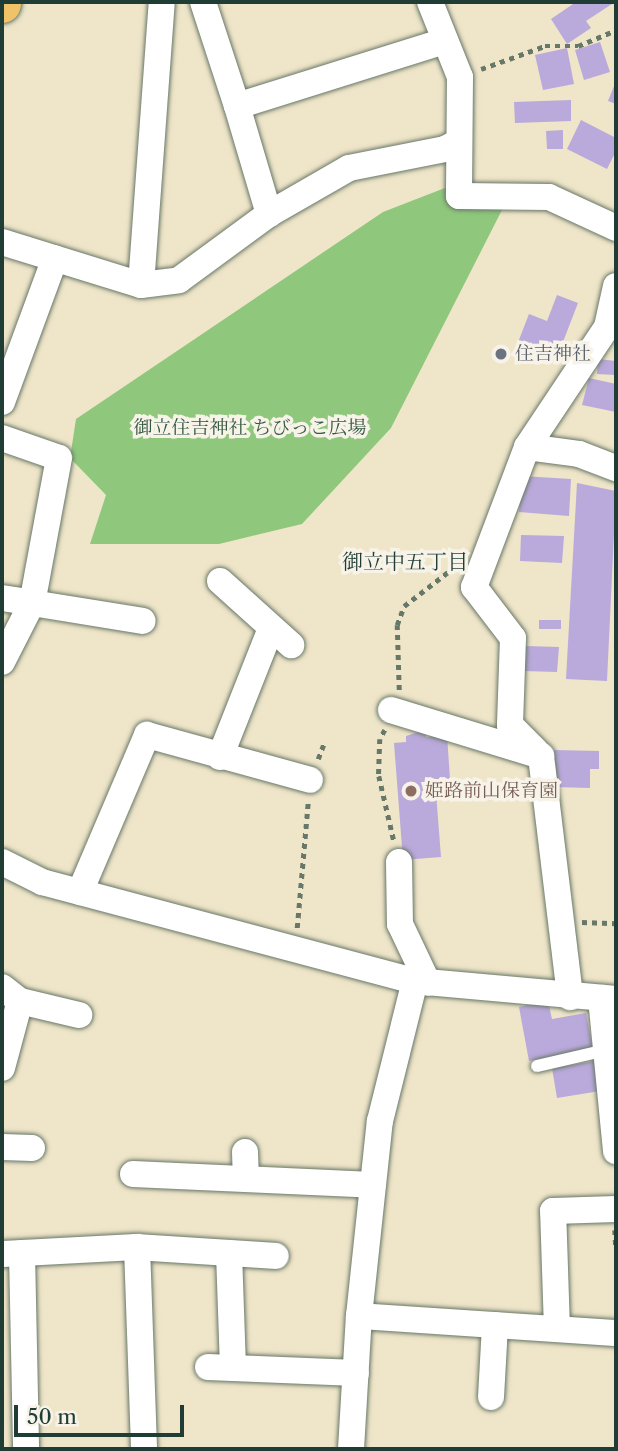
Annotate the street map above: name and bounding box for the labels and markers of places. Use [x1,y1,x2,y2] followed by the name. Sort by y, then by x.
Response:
[515,343,591,365] place label: 住吉神社
[493,346,509,362] marker: 住吉神社
[425,780,558,802] place label: 姫路前山保育園
[403,783,419,799] marker: 姫路前山保育園

